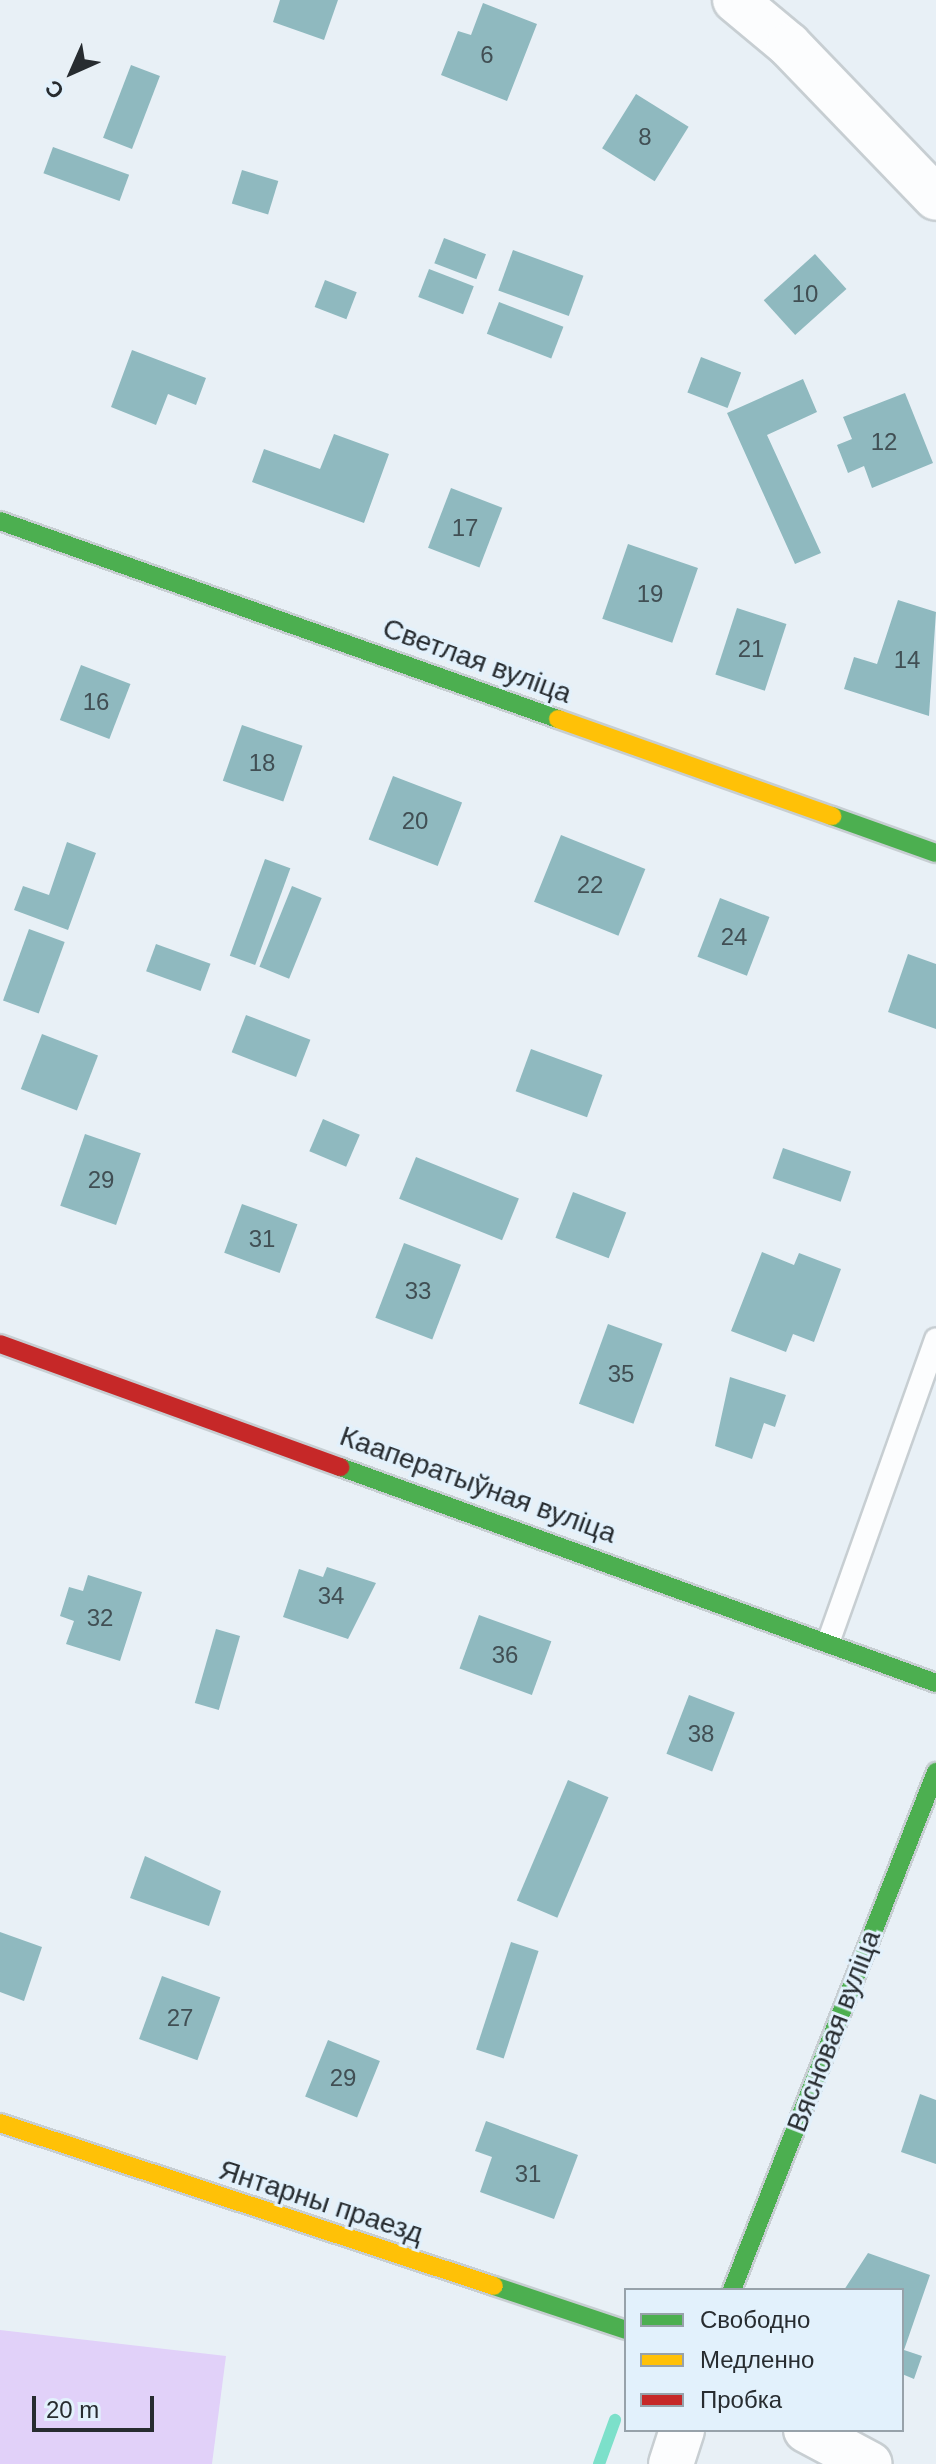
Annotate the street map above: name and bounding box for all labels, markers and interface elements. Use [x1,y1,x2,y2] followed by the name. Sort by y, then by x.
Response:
[32,32,112,112] north arrow
[480,41,494,69] house number: 6
[40,75,69,104] text: С
[638,123,652,151] house number: 8
[792,280,818,308] house number: 10
[871,428,897,456] house number: 12
[452,514,478,542] house number: 17
[637,580,663,608] house number: 19
[378,611,576,711] street label: Светлая вуліца
[738,635,764,663] house number: 21
[894,646,920,674] house number: 14
[83,688,109,716] house number: 16
[249,749,275,777] house number: 18
[402,807,428,835] house number: 20
[577,871,603,899] house number: 22
[721,923,747,951] house number: 24
[88,1166,114,1194] house number: 29
[249,1225,275,1253] house number: 31
[405,1277,431,1305] house number: 33
[608,1360,634,1388] house number: 35
[335,1419,621,1551] street label: Кааператыўная вуліца
[318,1582,344,1610] house number: 34
[87,1604,113,1632] house number: 32
[492,1641,518,1669] house number: 36
[688,1720,714,1748] house number: 38
[780,1925,888,2137] street label: Вясновая вуліца
[167,2004,193,2032] house number: 27
[330,2064,356,2092] house number: 29
[215,2153,427,2251] street label: Янтарны праезд
[515,2160,541,2188] house number: 31
[624,2288,904,2432] legend
[700,2306,810,2333] text: Свободно
[700,2346,814,2373] text: Медленно
[36,2380,158,2430] scale bar
[700,2386,782,2413] text: Пробка
[46,2396,99,2423] text: 20 m

